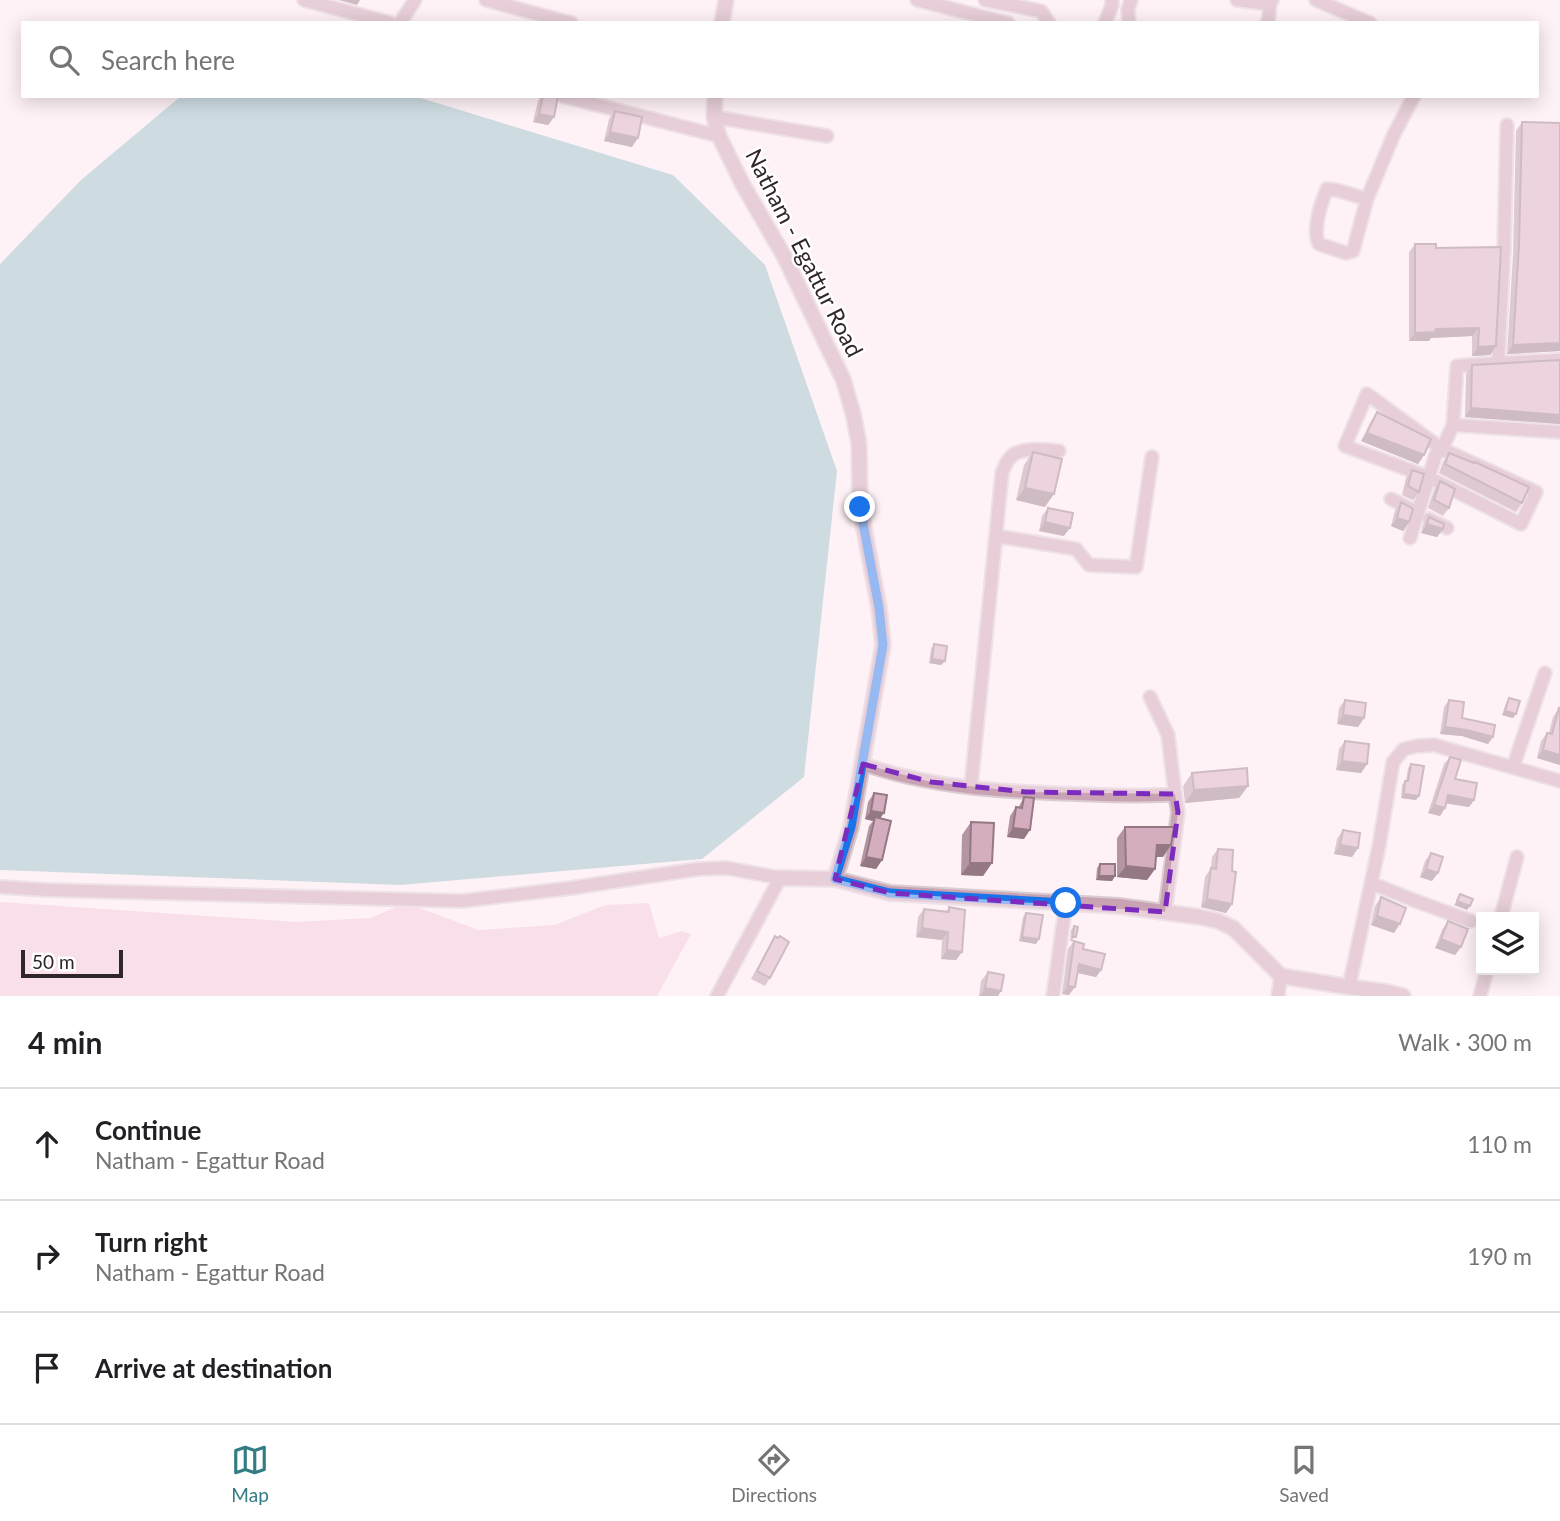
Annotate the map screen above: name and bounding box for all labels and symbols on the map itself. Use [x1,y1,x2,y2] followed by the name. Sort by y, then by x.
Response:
[740,144,870,361] street label: Natham - Egattur Road
[844,491,875,522] route end
[1050,887,1081,918] route start
[21,947,122,979] scale bar

